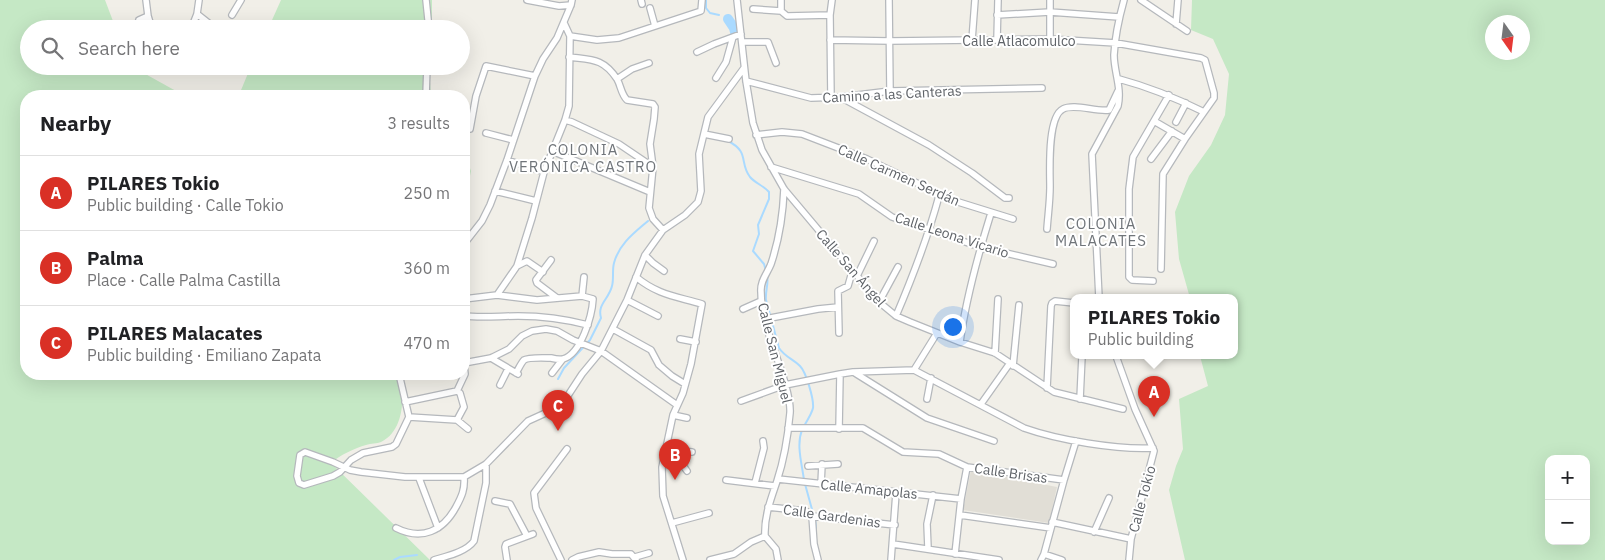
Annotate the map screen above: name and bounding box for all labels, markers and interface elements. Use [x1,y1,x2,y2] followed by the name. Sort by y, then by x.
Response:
[1485,15,1530,60] north arrow
[20,20,470,75] search box
[962,32,1076,50] street label: Calle Atlacomulco
[38,34,66,62] icon: search
[78,36,180,60] text: Search here
[822,81,962,107] street label: Camino a las Canteras
[40,109,111,137] text: Nearby
[387,113,450,133] text: 3 results
[509,140,657,176] district label: COLONIA VERÓNICA CASTRO
[835,140,963,210] street label: Calle Carmen Serdán
[87,171,219,195] text: PILARES Tokio
[51,183,61,203] text: A
[403,183,450,203] text: 250 m
[87,195,284,215] text: Public building · Calle Tokio
[893,208,1011,262] street label: Calle Leona Vicario
[1055,214,1147,250] district label: COLONIA MALACATES
[812,225,891,311] street label: Calle San Ángel
[87,246,144,270] text: Palma
[51,258,61,278] text: B
[403,258,450,278] text: 360 m
[87,270,280,290] text: Place · Calle Palma Castilla
[1070,294,1238,359] popup
[754,301,796,405] street label: Calle San Miguel
[1088,305,1220,329] text: PILARES Tokio
[940,314,966,340] your location
[87,321,263,345] text: PILARES Malacates
[1088,329,1194,349] text: Public building
[51,333,61,353] text: C
[403,333,450,353] text: 470 m
[87,345,321,365] text: Public building · Emiliano Zapata
[1138,376,1170,417] pin: A
[542,390,574,431] pin: C
[659,439,691,480] pin: B
[1545,455,1590,545] map controls
[1545,455,1590,500] button: +
[973,459,1049,487] street label: Calle Brisas
[1124,464,1160,534] street label: Calle Tokio
[820,475,919,503] street label: Calle Amapolas
[782,500,882,532] street label: Calle Gardenias
[1545,500,1590,545] button: −

